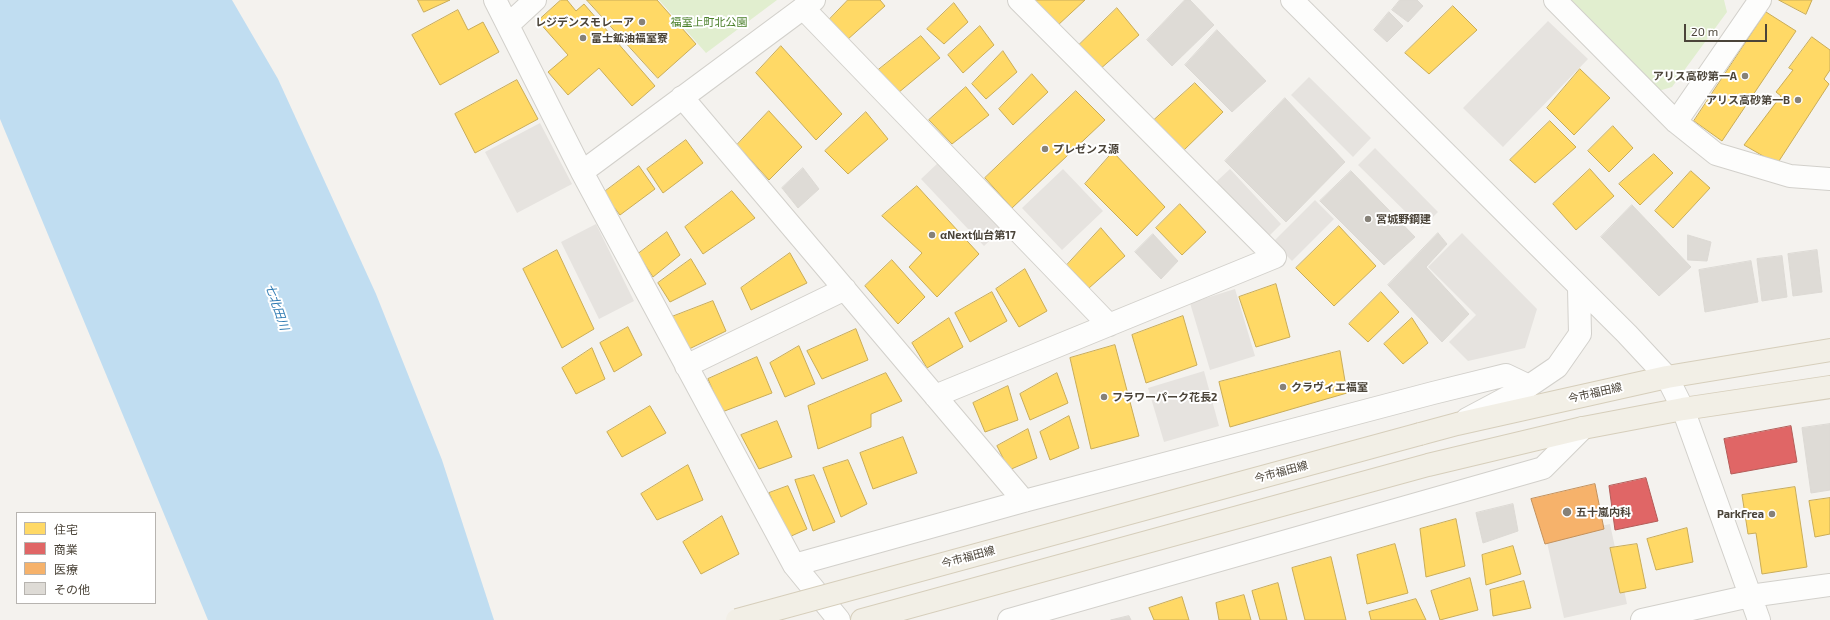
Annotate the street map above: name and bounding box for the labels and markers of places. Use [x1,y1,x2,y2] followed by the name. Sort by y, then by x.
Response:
[535,15,634,29] place label: レジデンスモレーア
[637,17,647,27] marker: レジデンスモレーア
[591,31,668,45] place label: 富士鉱油福室寮
[578,33,588,43] marker: 富士鉱油福室寮
[1653,69,1737,83] place label: アリス高砂第一A
[1740,71,1750,81] marker: アリス高砂第一A
[1706,93,1790,107] place label: アリス高砂第一B
[1793,95,1803,105] marker: アリス高砂第一B
[1053,142,1119,156] place label: プレゼンス源
[1040,144,1050,154] marker: プレゼンス源
[1376,212,1431,226] place label: 宮城野鋼建
[1363,214,1373,224] marker: 宮城野鋼建
[940,228,1016,242] place label: αNext仙台第17
[927,230,937,240] marker: αNext仙台第17
[1291,380,1368,394] place label: クラヴィエ福室
[1278,382,1288,392] marker: クラヴィエ福室
[1112,390,1217,404] place label: フラワーパーク花長2
[1099,392,1109,402] marker: フラワーパーク花長2
[1576,505,1631,519] place label: 五十嵐内科
[1561,506,1573,518] marker: 五十嵐内科
[1717,507,1764,521] place label: ParkFrea
[1767,509,1777,519] marker: ParkFrea

